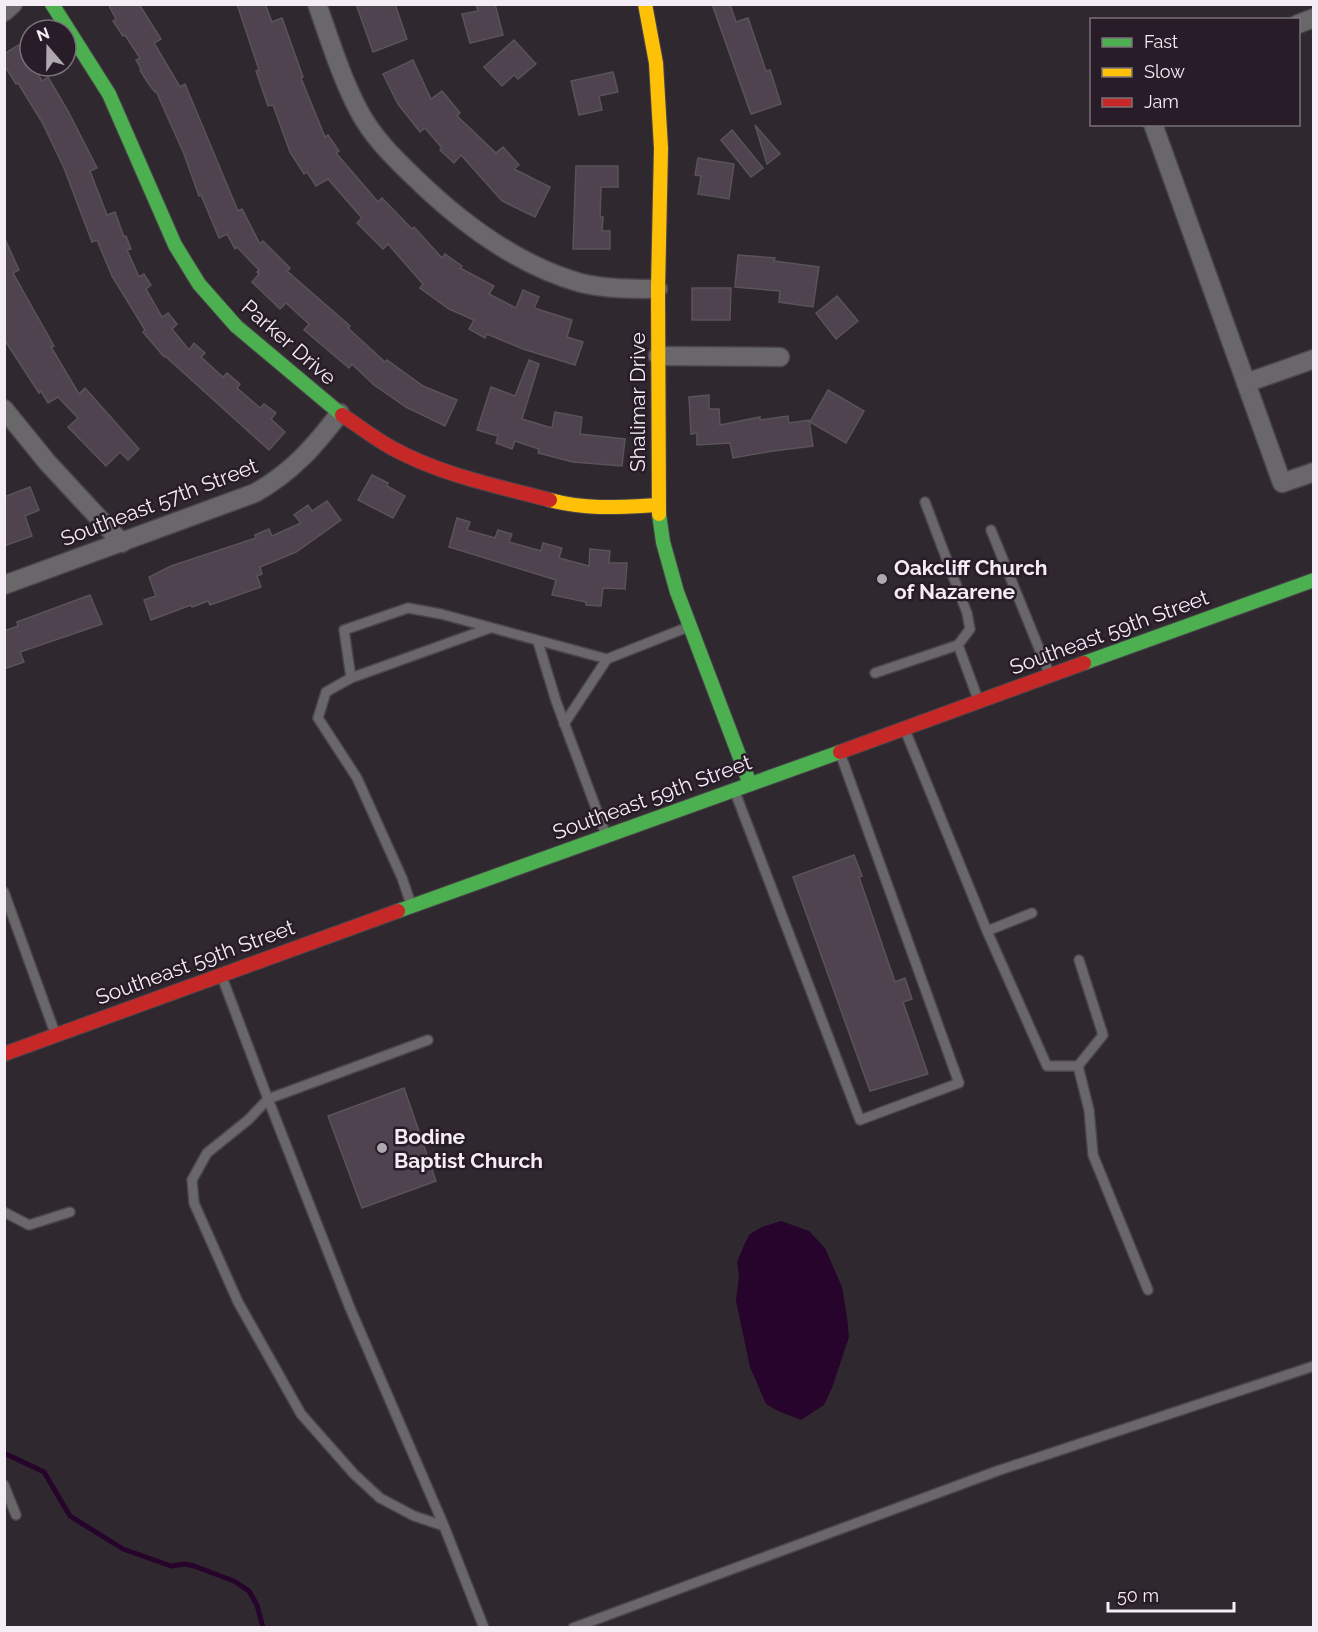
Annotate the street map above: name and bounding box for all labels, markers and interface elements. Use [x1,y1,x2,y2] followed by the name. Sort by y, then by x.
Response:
[18,18,78,78] north arrow
[1090,18,1300,126] legend
[34,23,52,45] text: N
[1144,31,1178,52] text: Fast
[1144,61,1185,82] text: Slow
[1144,91,1179,112] text: Jam
[237,294,341,390] street label: Parker Drive
[625,332,650,472] street label: Shalimar Drive
[57,453,261,551] street label: Southeast 57th Street
[894,555,1048,604] place label: Oakcliff Church of Nazarene
[875,572,889,586] marker: Oakcliff Church of Nazarene
[1006,584,1212,680] street label: Southeast 59th Street
[549,749,755,845] street label: Southeast 59th Street
[92,914,298,1010] street label: Southeast 59th Street
[394,1124,543,1173] place label: Bodine Baptist Church
[375,1141,389,1155] marker: Bodine Baptist Church
[1108,1575,1234,1613] scale bar
[1117,1585,1159,1606] text: 50 m

